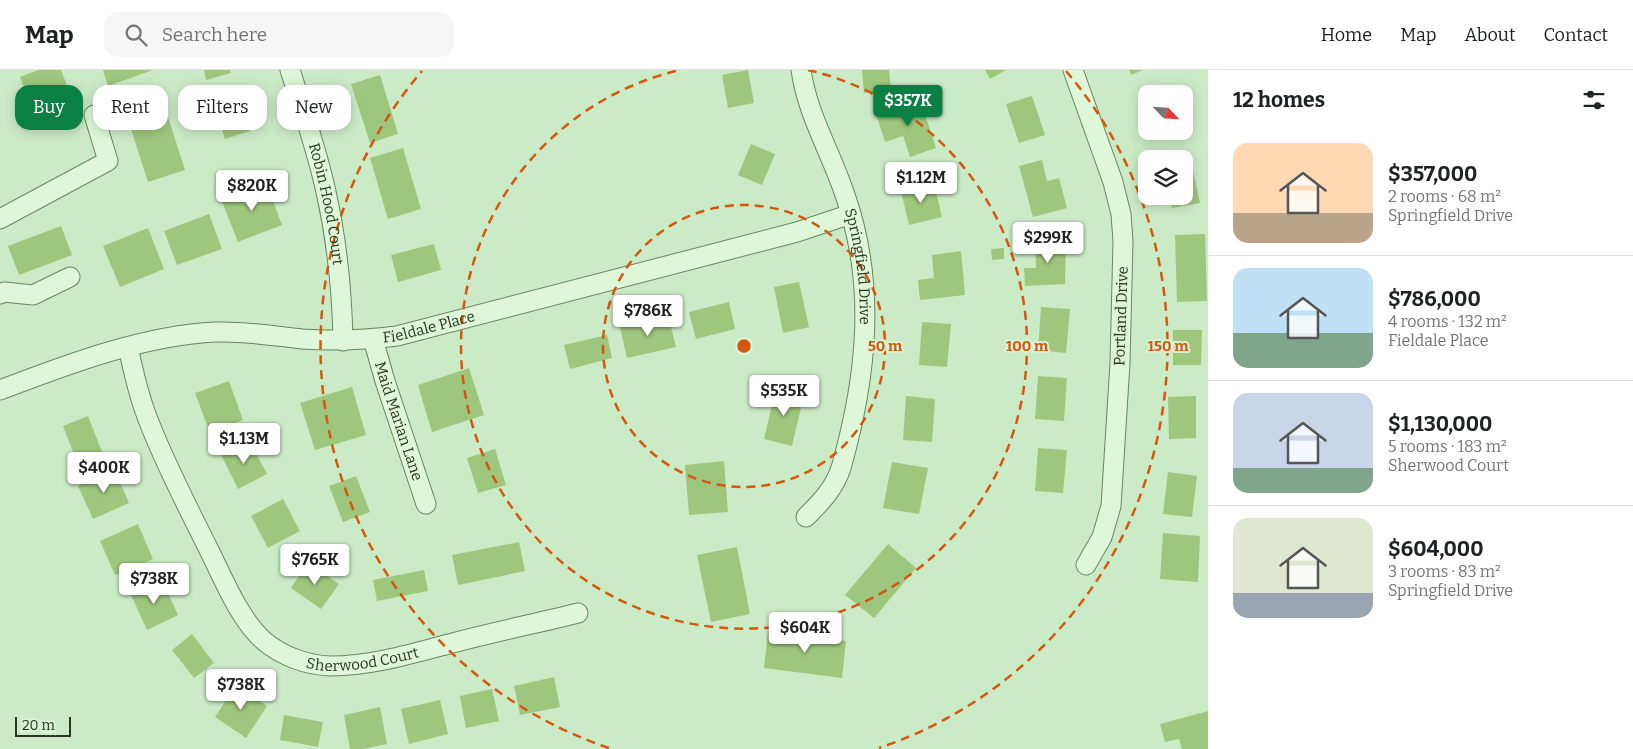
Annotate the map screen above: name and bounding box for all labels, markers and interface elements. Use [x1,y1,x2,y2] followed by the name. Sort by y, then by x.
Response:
[104,12,454,57] search box
[25,21,74,49] text: Map
[122,21,150,49] icon: search
[162,23,267,46] text: Search here
[1321,24,1372,46] text: Home
[1400,24,1436,46] text: Map
[1464,24,1515,46] text: About
[1543,24,1608,46] text: Contact
[15,85,83,130] chip: Buy
[93,85,168,130] chip: Rent
[178,85,267,130] chip: Filters
[277,85,351,130] chip: New
[873,85,943,127] pin: $357K
[1138,85,1192,140] north arrow
[1138,85,1193,205] map controls
[1580,86,1608,114] icon: filters
[1233,87,1325,113] text: 12 homes
[884,91,932,110] text: $357K
[305,141,347,266] street label: Robin Hood Court
[1138,150,1193,205] button: layers
[1388,161,1477,187] text: $357,000
[880,162,962,204] pin: $1.12M
[1273,163,1333,223] icon: home
[896,168,946,187] text: $1.12M
[217,170,287,212] pin: $820K
[227,176,277,195] text: $820K
[1388,187,1501,206] text: 2 rooms · 68 m²
[841,206,874,325] street label: Springfield Drive
[1388,206,1513,225] text: Springfield Drive
[1013,222,1083,264] pin: $299K
[1023,228,1073,247] text: $299K
[1110,266,1132,366] street label: Portland Drive
[1388,286,1481,312] text: $786,000
[1273,288,1333,348] icon: home
[613,294,683,337] pin: $786K
[624,301,672,320] text: $786K
[382,307,477,347] street label: Fieldale Place
[1388,312,1507,331] text: 4 rooms · 132 m²
[1388,331,1489,350] text: Fieldale Place
[735,337,753,355] centre of rings
[868,337,903,355] text: 50 m
[1006,337,1049,355] text: 100 m
[1147,337,1189,355] text: 150 m
[371,359,427,483] street label: Maid Marian Lane
[749,374,819,417] pin: $535K
[760,381,808,400] text: $535K
[1388,411,1492,437] text: $1,130,000
[1273,413,1333,473] icon: home
[203,422,285,465] pin: $1.13M
[219,429,269,448] text: $1.13M
[1388,437,1507,456] text: 5 rooms · 183 m²
[69,452,139,494] pin: $400K
[1388,456,1509,475] text: Sherwood Court
[78,458,130,477] text: $400K
[1388,536,1484,562] text: $604,000
[1273,538,1333,598] icon: home
[280,544,350,586] pin: $765K
[291,550,339,569] text: $765K
[119,562,189,605] pin: $738K
[1388,562,1501,581] text: 3 rooms · 83 m²
[130,569,178,588] text: $738K
[1388,581,1513,600] text: Springfield Drive
[770,612,840,654] pin: $604K
[780,618,830,637] text: $604K
[304,643,421,675] street label: Sherwood Court
[206,668,276,711] pin: $738K
[217,675,265,694] text: $738K
[15,714,71,737] scale bar
[22,717,55,734] text: 20 m

